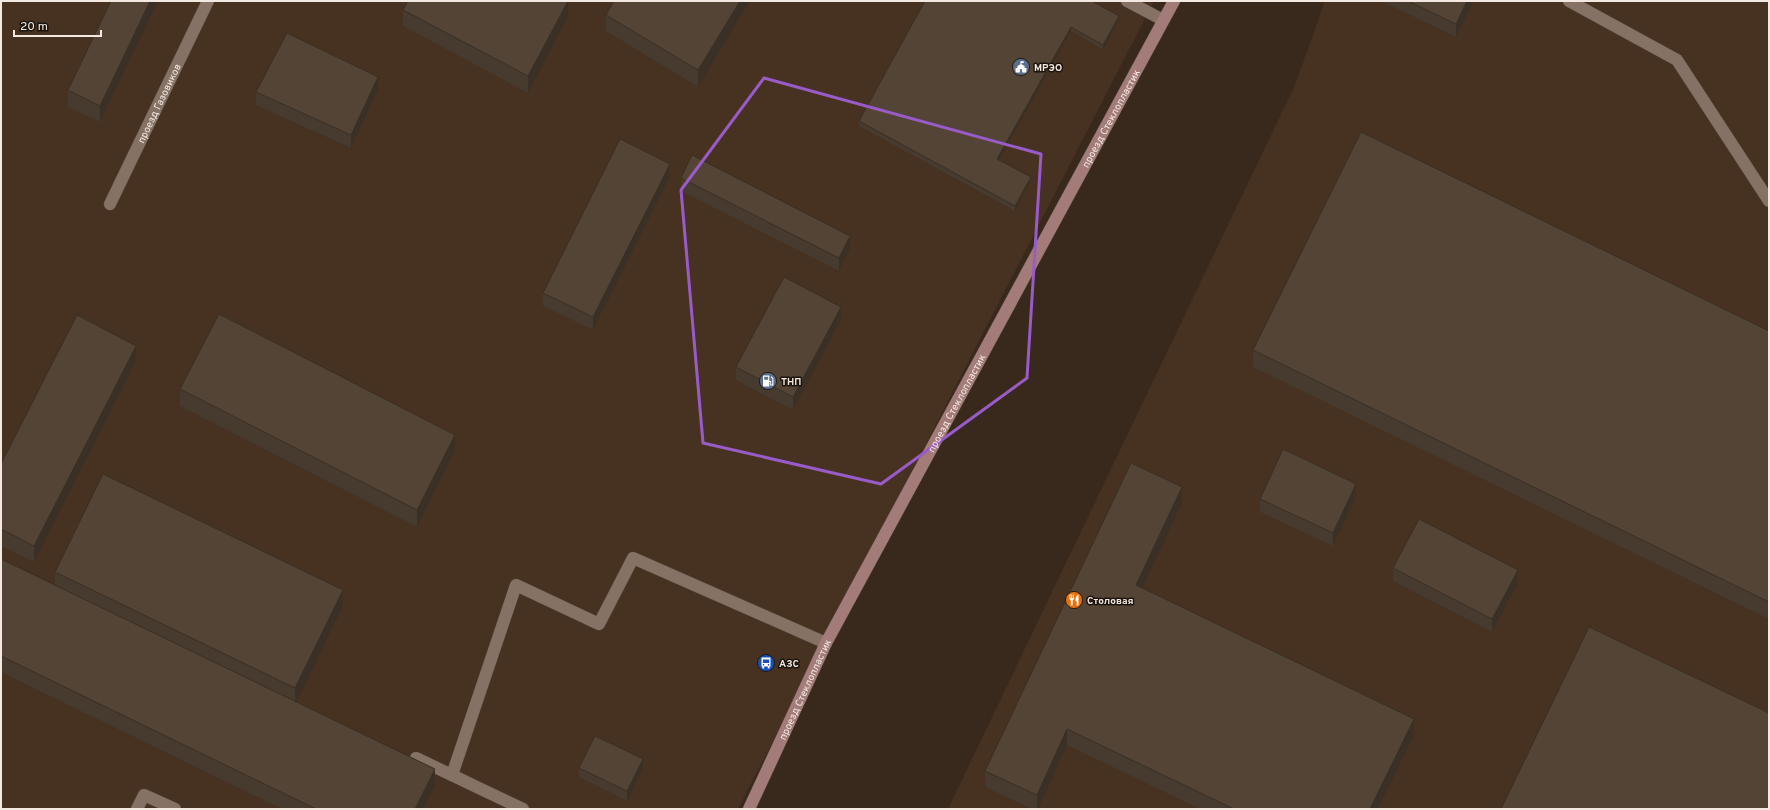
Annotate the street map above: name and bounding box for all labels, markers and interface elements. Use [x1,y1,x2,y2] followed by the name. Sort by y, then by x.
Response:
[14,12,101,38] scale bar
[20,19,48,35] text: 20 m
[1011,57,1031,77] public building icon: МРЭО
[135,62,185,146] street label: проезд Газовиков
[1034,62,1062,75] place label: МРЭО
[1080,67,1144,170] street label: проезд Стеклопластик
[926,352,989,455] street label: проезд Стеклопластик
[758,371,778,391] fuel station icon: ТНП
[781,376,801,389] place label: ТНП
[1064,590,1084,610] restaurant icon: Столовая
[1087,595,1133,608] place label: Столовая
[777,637,835,743] street label: проезд Стеклопластик
[756,653,776,673] bus stop icon: АЗС
[779,658,799,671] place label: АЗС

